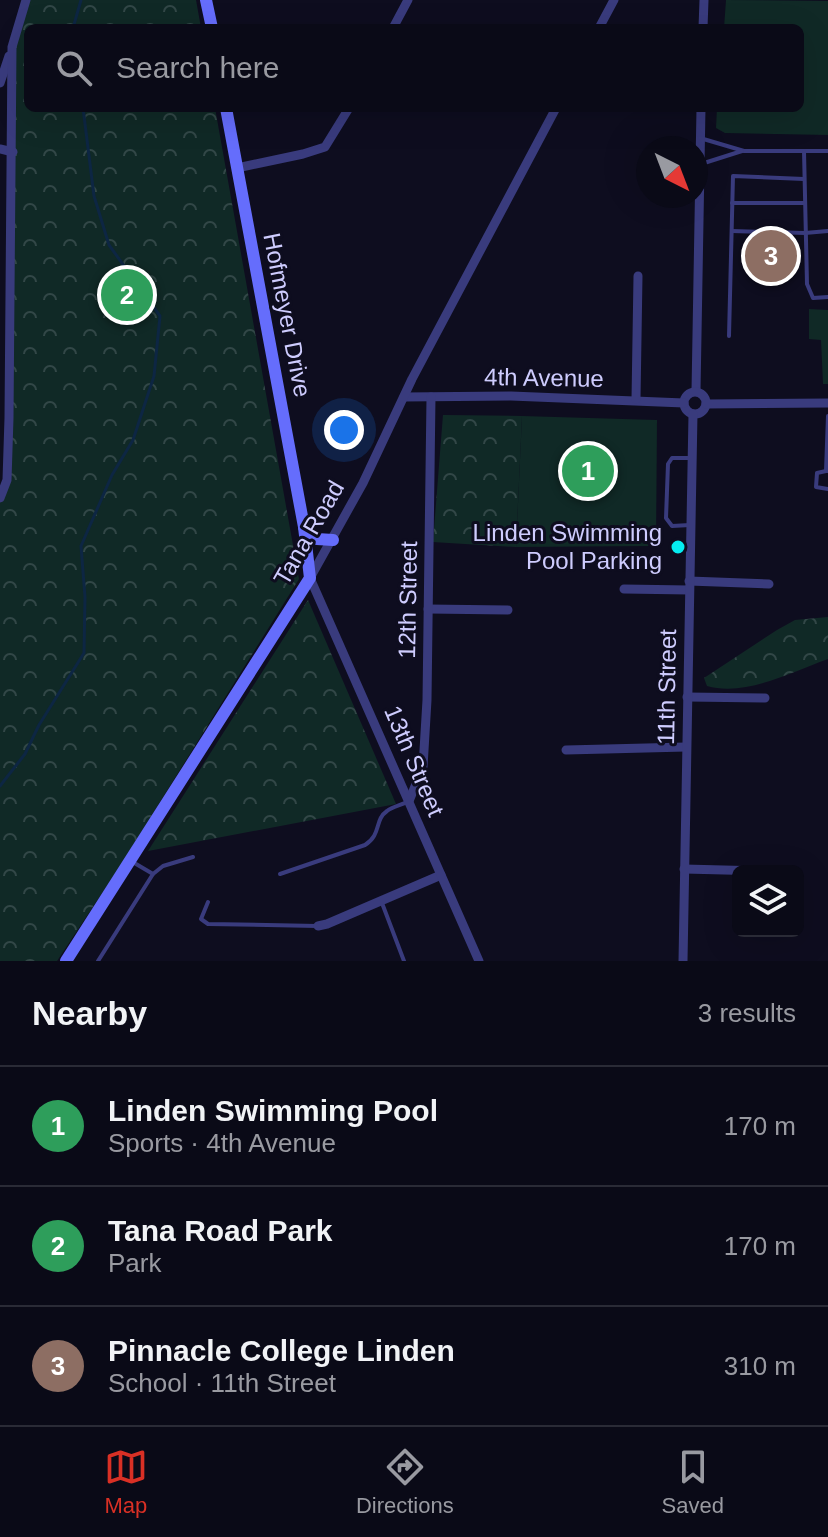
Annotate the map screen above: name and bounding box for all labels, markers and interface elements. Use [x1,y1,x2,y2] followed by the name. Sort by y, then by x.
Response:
[24,24,804,112] search box
[52,46,96,90] icon: search
[116,51,279,84] text: Search here
[636,136,708,208] north arrow
[745,226,797,286] pin: 3
[258,231,317,399] street label: Hofmeyer Drive
[101,265,153,325] pin: 2
[484,363,604,392] street label: 4th Avenue
[324,410,364,450] your location
[562,441,614,501] pin: 1
[268,476,349,590] street label: Tana Road
[473,519,662,574] place label: Linden Swimming Pool Parking
[669,538,687,556] marker: Linden Swimming Pool Parking
[393,541,422,659] street label: 12th Street
[652,629,681,745] street label: 11th Street
[379,701,450,820] street label: 13th Street
[732,865,804,937] map controls
[732,865,804,937] button: layers
[32,994,147,1032] text: Nearby
[698,998,796,1028] text: 3 results
[108,1094,438,1127] text: Linden Swimming Pool
[51,1111,65,1141] text: 1
[724,1111,796,1141] text: 170 m
[108,1128,336,1158] text: Sports · 4th Avenue
[108,1214,333,1247] text: Tana Road Park
[51,1231,65,1261] text: 2
[724,1231,796,1261] text: 170 m
[108,1248,161,1278] text: Park
[108,1334,455,1367] text: Pinnacle College Linden
[51,1351,65,1381] text: 3
[724,1351,796,1381] text: 310 m
[108,1368,336,1398] text: School · 11th Street
[104,1445,148,1519] tab: Map
[356,1445,454,1519] tab: Directions
[662,1445,724,1519] tab: Saved

